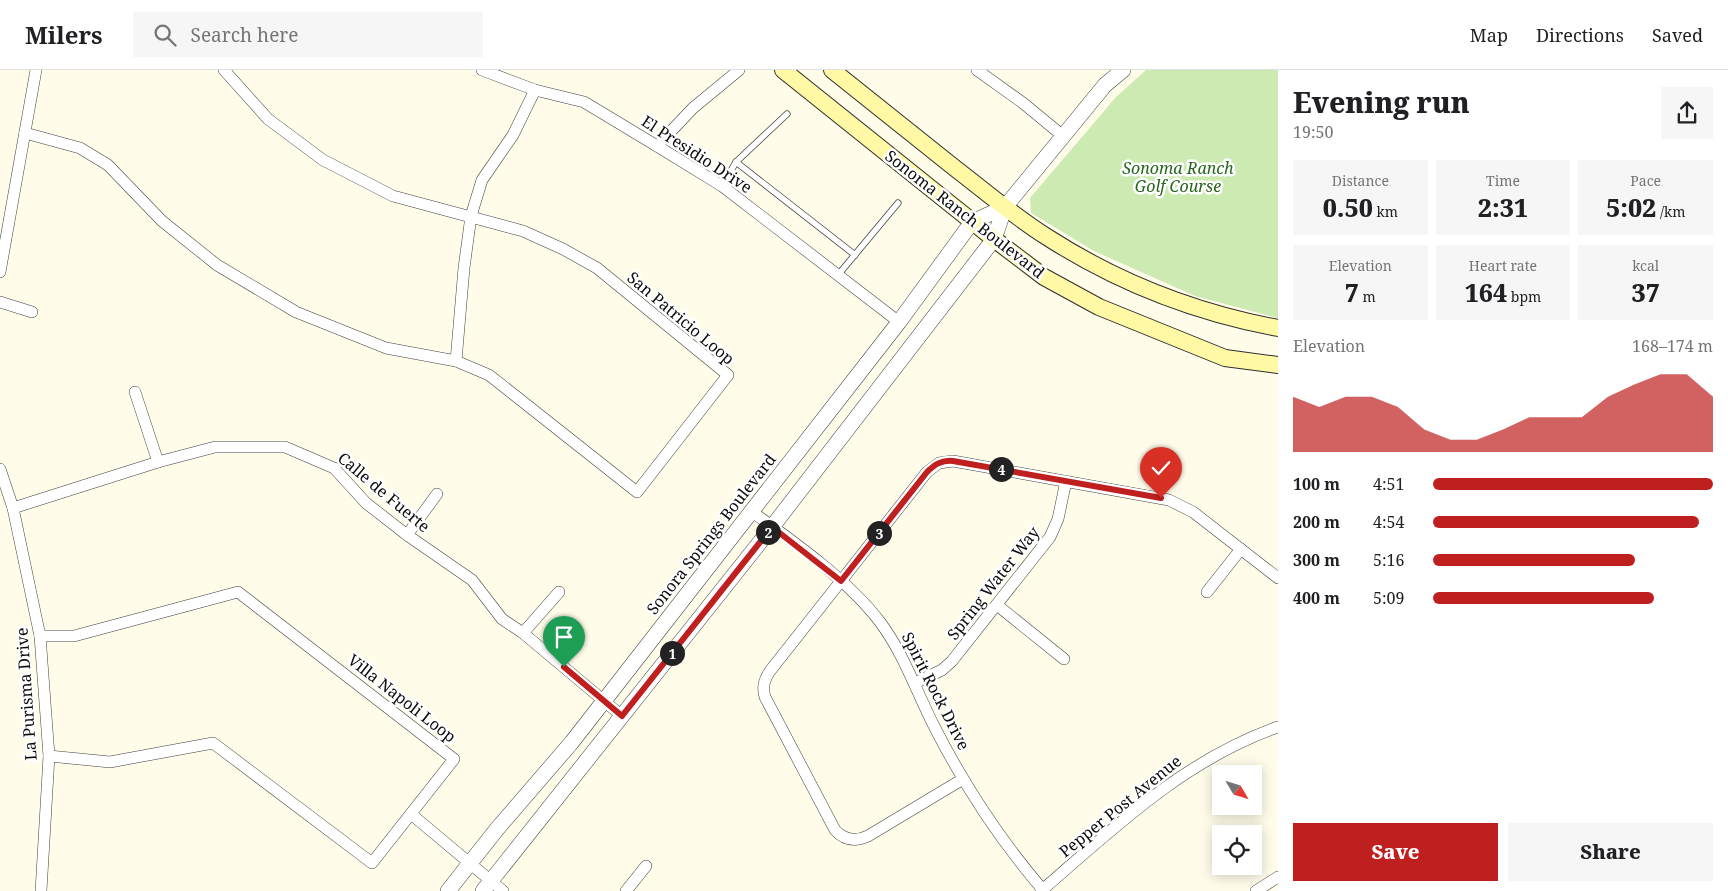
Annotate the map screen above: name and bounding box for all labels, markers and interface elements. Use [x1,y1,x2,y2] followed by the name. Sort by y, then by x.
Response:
[133,12,483,57] search box
[25,18,103,51] text: Milers
[151,21,179,49] icon: search
[191,22,298,48] text: Search here
[1470,23,1508,47] text: Map
[1536,23,1624,47] text: Directions
[1652,23,1703,47] text: Saved
[1293,83,1470,121] text: Evening run
[1661,87,1713,139] button: share
[637,110,757,198] street label: El Presidio Drive
[1293,121,1333,143] text: 19:50
[881,145,1049,283] street label: Sonoma Ranch Boulevard
[1122,157,1234,197] park label: Sonoma Ranch Golf Course
[1332,171,1389,190] text: Distance
[1486,171,1520,190] text: Time
[1630,171,1661,190] text: Pace
[1323,190,1373,224] text: 0.50
[1478,190,1528,224] text: 2:31
[1606,190,1656,224] text: 5:02
[1373,202,1398,221] text: km
[1656,202,1685,221] text: /km
[1329,256,1392,275] text: Elevation
[1469,256,1537,275] text: Heart rate
[1632,256,1659,275] text: kcal
[623,267,739,369] street label: San Patricio Loop
[1345,275,1359,309] text: 7
[1465,275,1507,309] text: 164
[1631,275,1660,309] text: 37
[1359,287,1376,306] text: m
[1507,287,1541,306] text: bpm
[1293,335,1365,357] text: Elevation
[1632,335,1713,357] text: 168–174 m
[333,447,435,537] street label: Calle de Fuerte
[1140,447,1182,498] pin
[641,449,781,619] street label: Sonora Springs Boulevard
[1147,454,1175,482] icon: check
[988,456,1014,482] pin: 4
[998,460,1005,479] text: 4
[1293,473,1340,495] text: 100 m
[1373,473,1404,495] text: 4:51
[1293,511,1340,533] text: 200 m
[1373,511,1404,533] text: 4:54
[756,520,780,544] pin: 2
[866,520,892,546] pin: 3
[942,521,1045,644] street label: Spring Water Way
[765,523,772,542] text: 2
[876,524,883,543] text: 3
[1293,549,1340,571] text: 300 m
[1373,549,1404,571] text: 5:16
[1293,587,1340,609] text: 400 m
[1373,587,1404,609] text: 5:09
[543,616,585,667] pin
[550,623,578,651] icon: arrive
[10,627,42,761] street label: La Purisma Drive
[897,628,975,754] street label: Spirit Rock Drive
[660,640,684,666] pin: 1
[669,644,676,663] text: 1
[343,649,461,747] street label: Villa Napoli Loop
[1054,750,1186,862] street label: Pepper Post Avenue
[1212,765,1262,815] north arrow
[1212,765,1262,875] map controls
[1293,823,1498,881] button: Save
[1508,823,1713,881] button: Share
[1212,825,1262,875] button: locate

